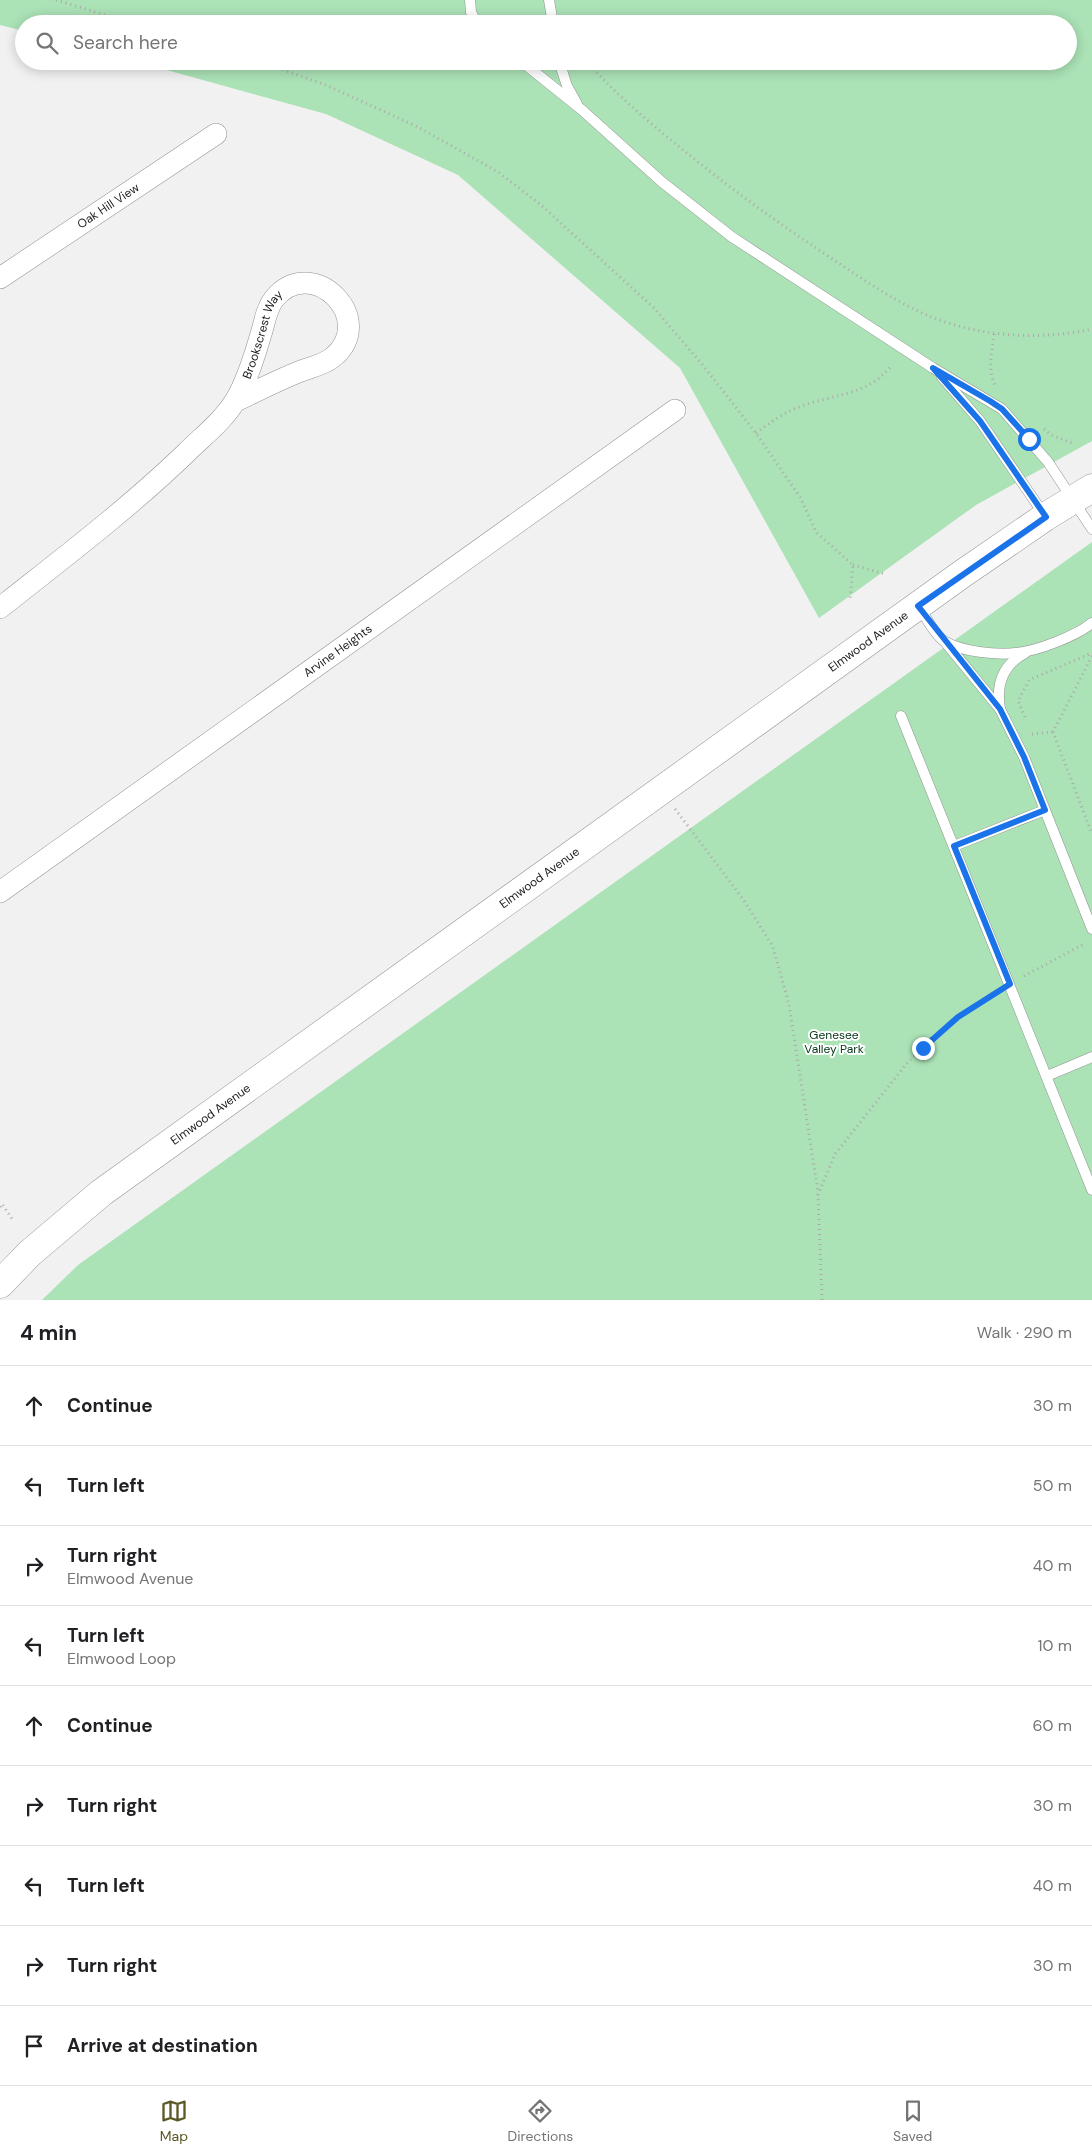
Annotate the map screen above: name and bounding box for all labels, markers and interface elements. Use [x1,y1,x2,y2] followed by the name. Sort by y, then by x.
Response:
[15,15,1077,70] search box
[33,29,61,57] icon: search
[73,30,178,55] text: Search here
[74,179,142,232] street label: Oak Hill View
[239,286,286,381] street label: Brookscrest Way
[1018,428,1041,451] route start
[825,607,912,676] street label: Elmwood Avenue
[300,621,375,681] street label: Arvine Heights
[496,844,583,912] street label: Elmwood Avenue
[804,1027,864,1057] park label: Genesee Valley Park
[912,1037,935,1060] route end
[167,1080,254,1148] street label: Elmwood Avenue
[20,1319,77,1347] text: 4 min
[977,1322,1072,1343] text: Walk · 290 m
[20,1392,48,1420] icon: ahead
[67,1393,153,1418] text: Continue
[1033,1395,1072,1416] text: 30 m
[20,1472,48,1500] icon: left
[67,1473,145,1498] text: Turn left
[1033,1475,1072,1496] text: 50 m
[67,1543,157,1568] text: Turn right
[20,1552,48,1580] icon: right
[1033,1555,1072,1576] text: 40 m
[67,1568,193,1589] text: Elmwood Avenue
[67,1623,145,1648] text: Turn left
[20,1632,48,1660] icon: left
[1038,1635,1072,1656] text: 10 m
[67,1648,176,1669] text: Elmwood Loop
[20,1712,48,1740] icon: ahead
[67,1713,153,1738] text: Continue
[1032,1715,1072,1736] text: 60 m
[20,1792,48,1820] icon: right
[67,1793,157,1818] text: Turn right
[1033,1795,1072,1816] text: 30 m
[20,1872,48,1900] icon: left
[67,1873,145,1898] text: Turn left
[1033,1875,1072,1896] text: 40 m
[20,1952,48,1980] icon: right
[67,1953,157,1978] text: Turn right
[1033,1955,1072,1976] text: 30 m
[20,2032,48,2060] icon: arrive
[67,2033,258,2058] text: Arrive at destination
[160,2097,188,2145] tab: Map
[508,2097,573,2145] tab: Directions
[893,2097,932,2145] tab: Saved

